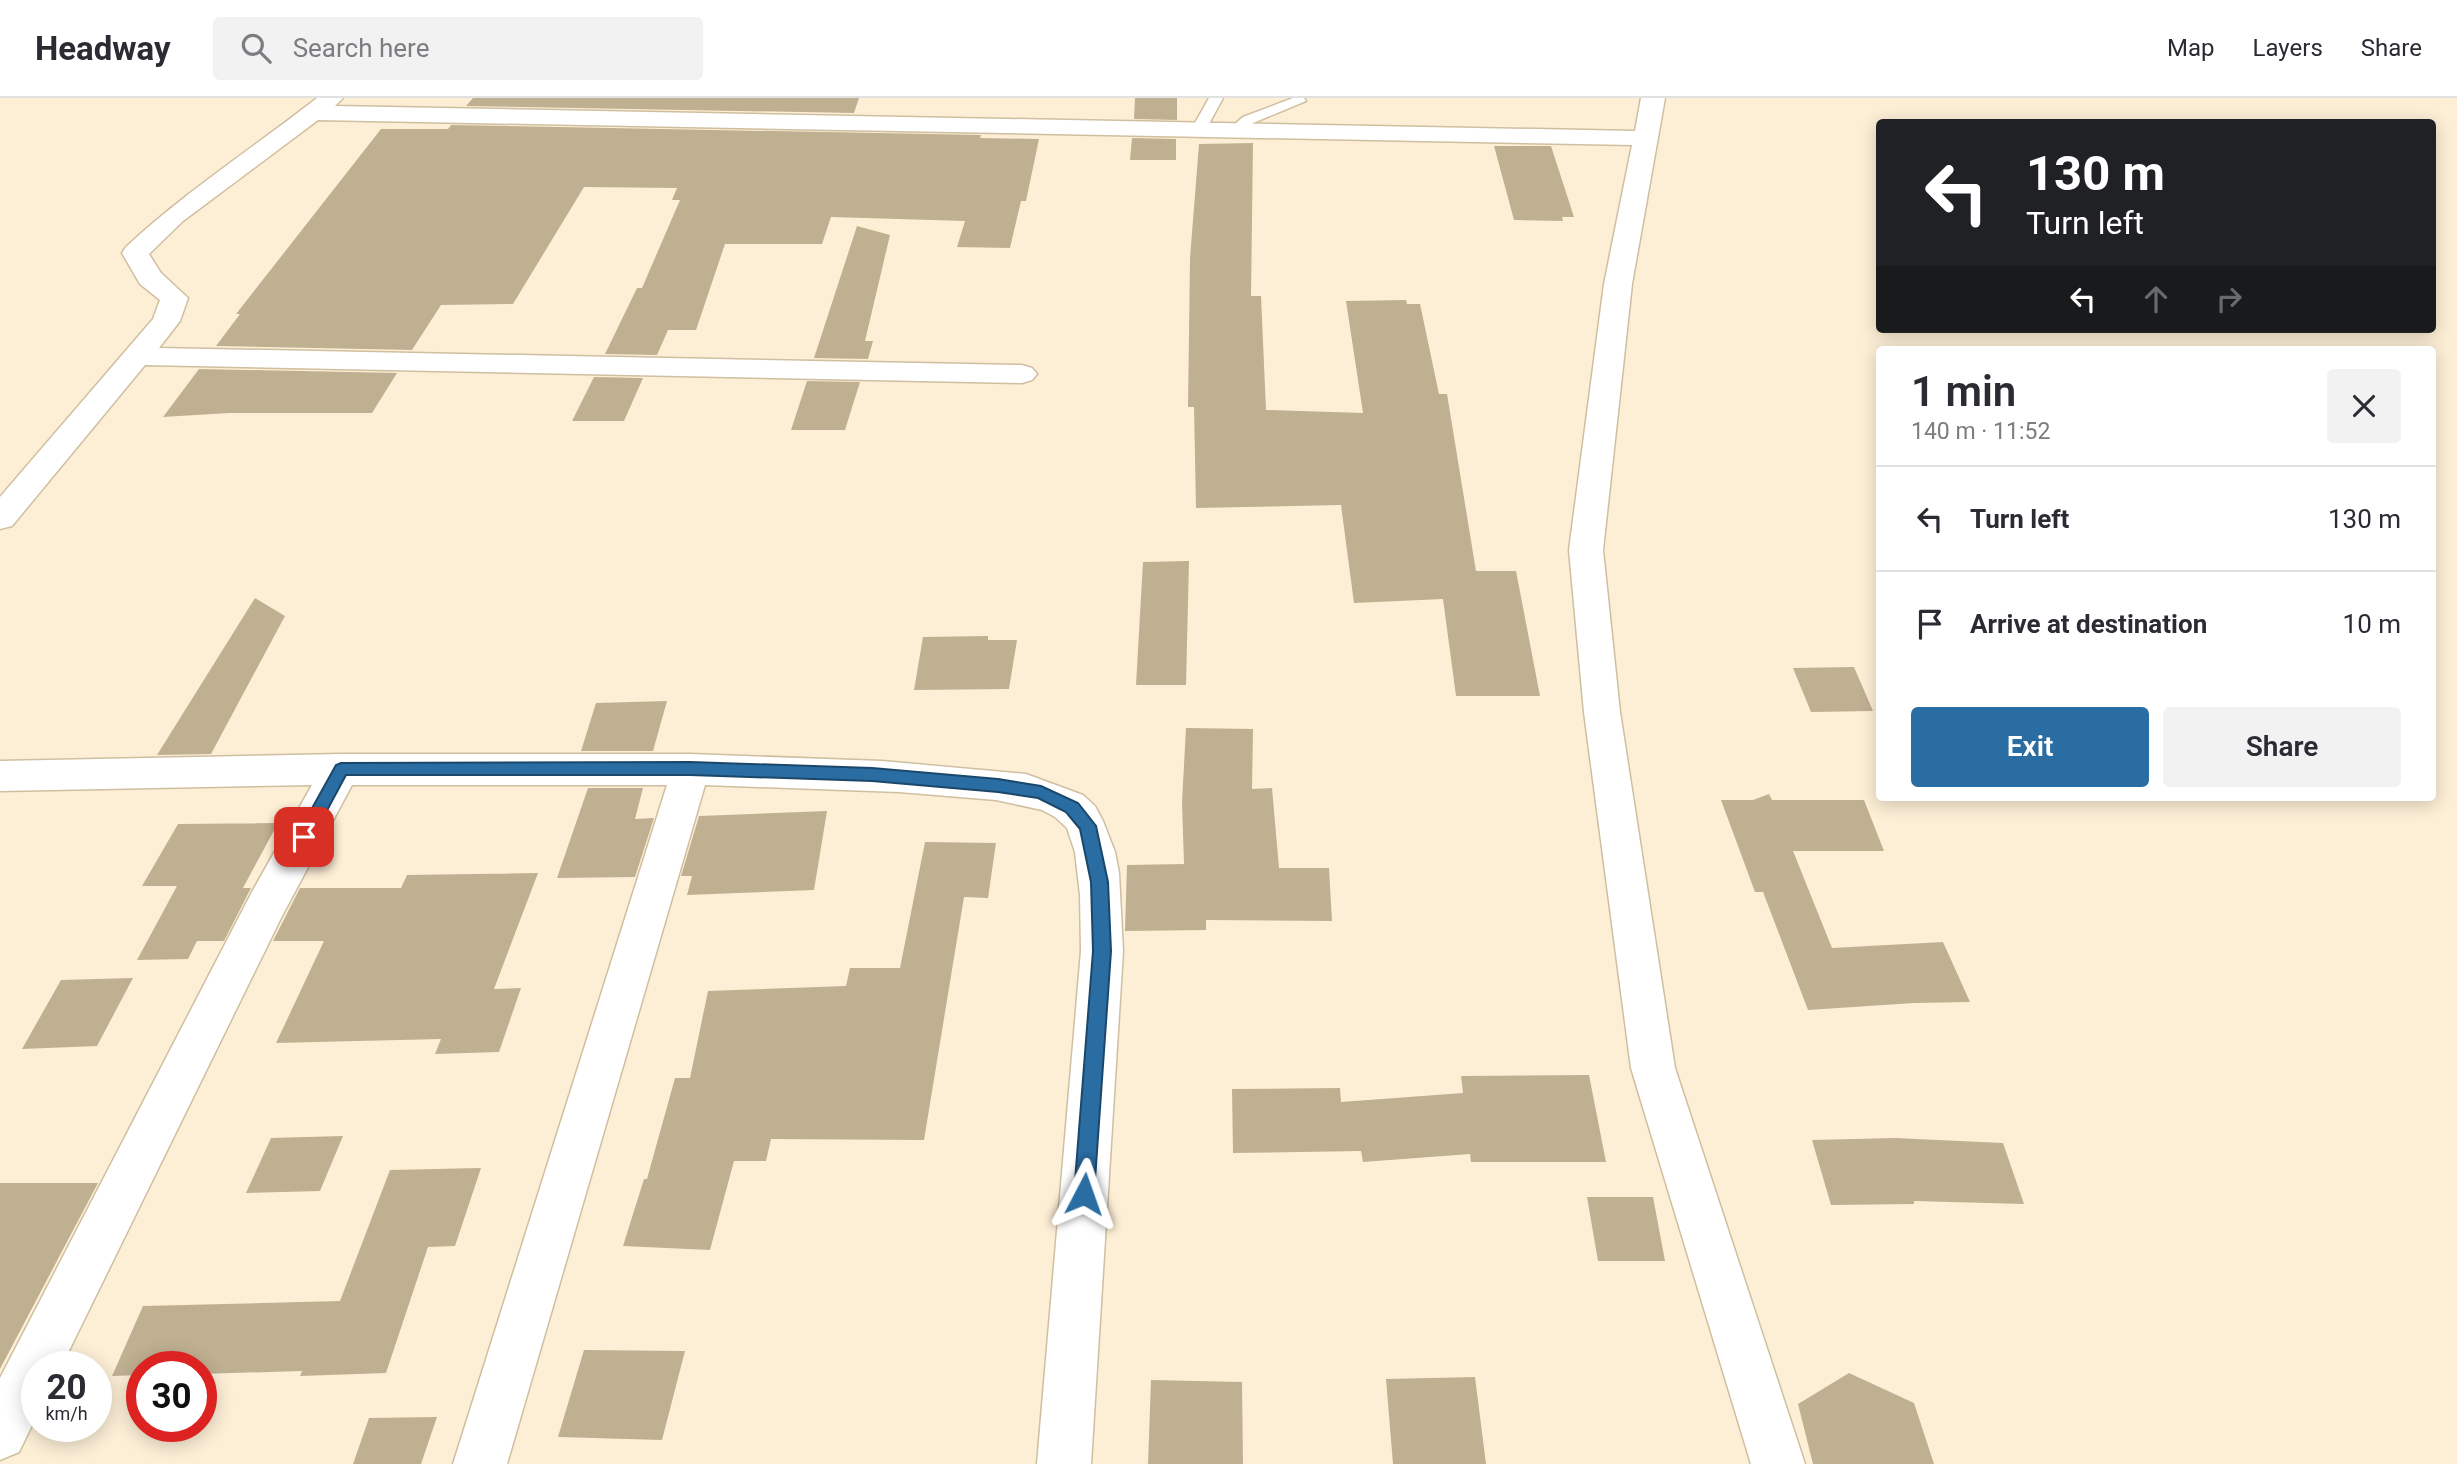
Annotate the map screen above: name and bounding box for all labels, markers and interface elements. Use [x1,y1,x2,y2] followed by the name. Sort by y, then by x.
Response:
[213,17,703,80] search box
[35,29,171,68] text: Headway
[237,29,275,67] icon: search
[293,33,429,63] text: Search here
[2167,34,2215,62] text: Map
[2253,34,2323,62] text: Layers
[2361,34,2422,62] text: Share
[2026,145,2165,202] text: 130 m
[1911,147,2002,238] icon: left
[2026,204,2144,242] text: Turn left
[2064,280,2102,318] icon: left
[2137,280,2175,318] icon: ahead
[2210,280,2248,318] icon: right
[1911,367,2016,416] text: 1 min
[2327,369,2401,443] button: close
[1911,418,2050,445] text: 140 m · 11:52
[1911,500,1949,538] icon: left
[1970,504,2069,534] text: Turn left
[2328,504,2401,534] text: 130 m
[1911,605,1949,643] icon: arrive
[1970,609,2207,639] text: Arrive at destination
[2343,609,2401,639] text: 10 m
[1911,707,2149,787] button: Exit
[2163,707,2401,787] button: Share
[274,807,334,867] pin
[285,818,323,856] icon: arrive
[1047,1157,1121,1231] position arrow
[126,1351,217,1442] speed limit sign: 30
[46,1367,87,1408] text: 20
[45,1403,88,1424] text: km/h

